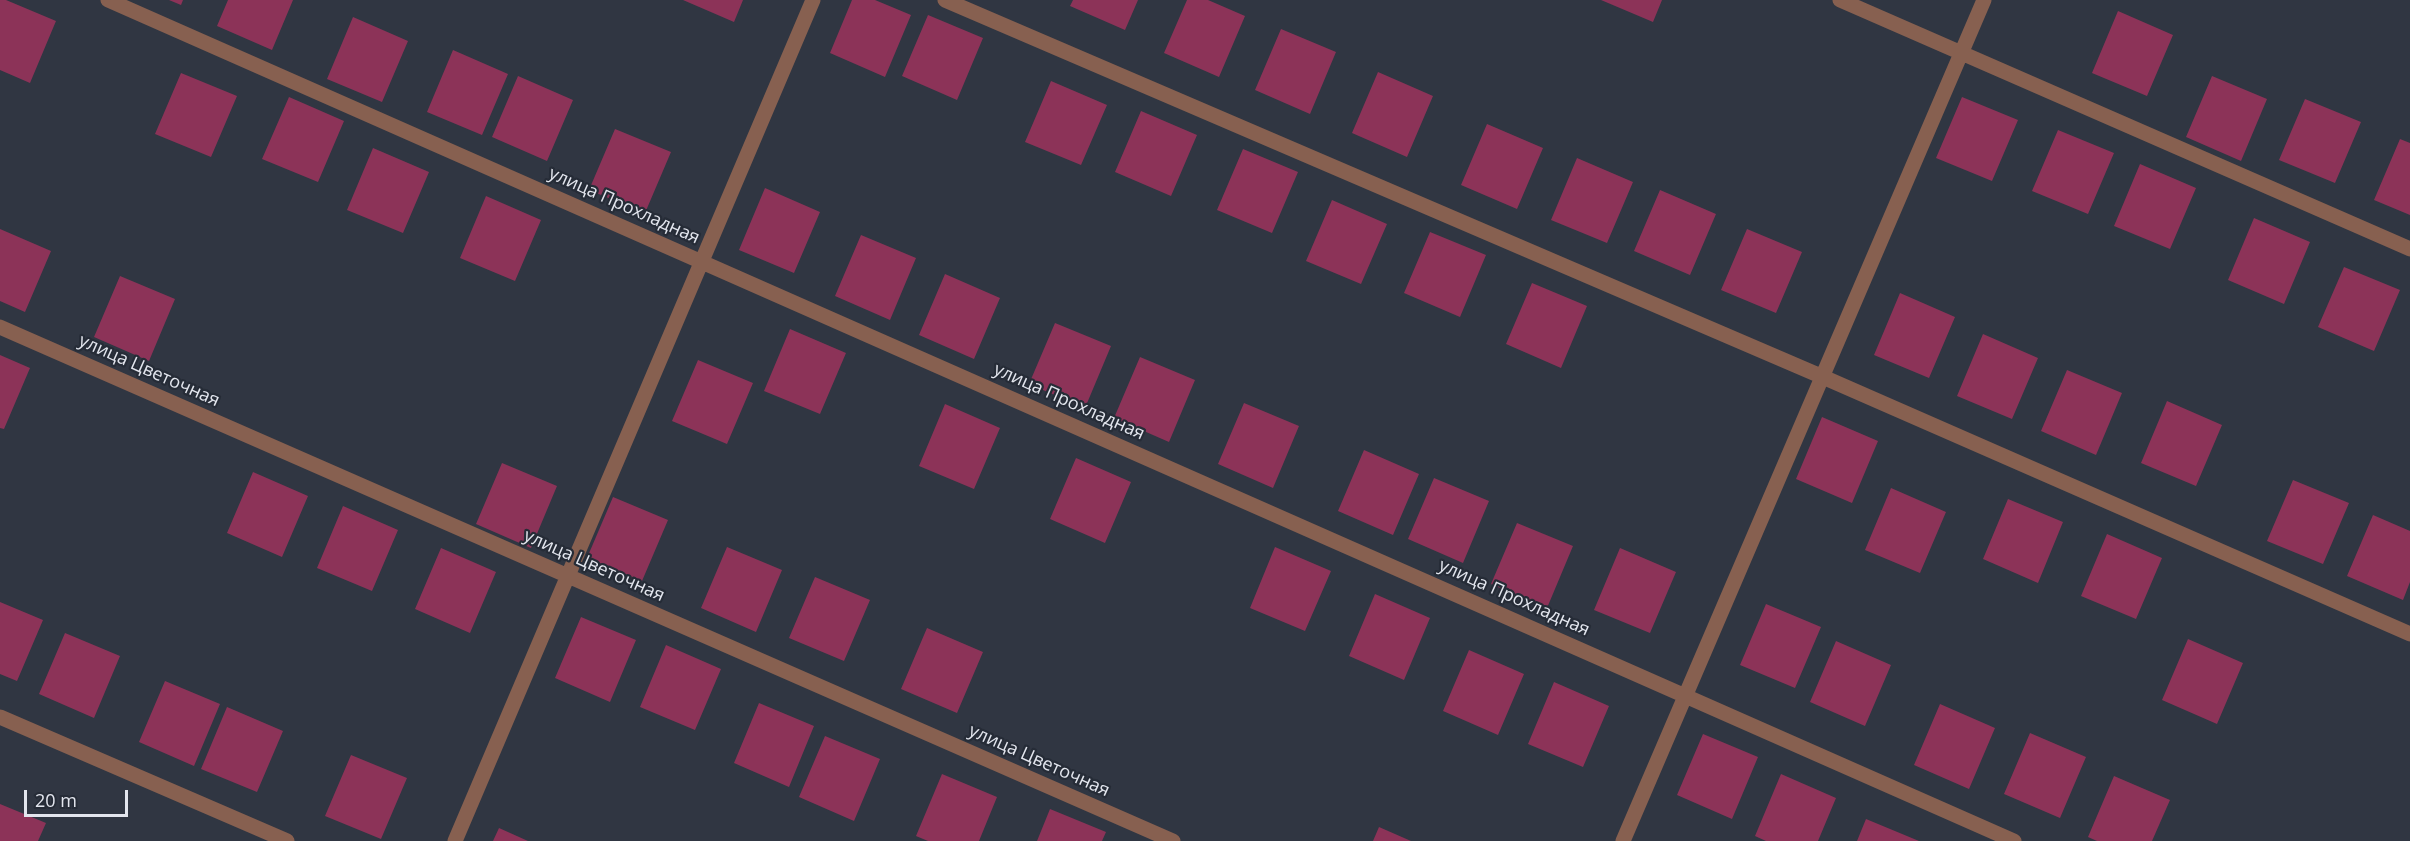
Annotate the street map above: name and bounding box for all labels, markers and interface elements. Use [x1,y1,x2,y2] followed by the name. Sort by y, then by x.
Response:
[545,163,703,249] street label: улица Прохладная
[75,330,223,412] street label: улица Цветочная
[990,359,1148,445] street label: улица Прохладная
[520,525,668,607] street label: улица Цветочная
[1435,555,1593,641] street label: улица Прохладная
[965,720,1113,802] street label: улица Цветочная
[27,778,130,816] scale bar
[35,788,77,812] text: 20 m

